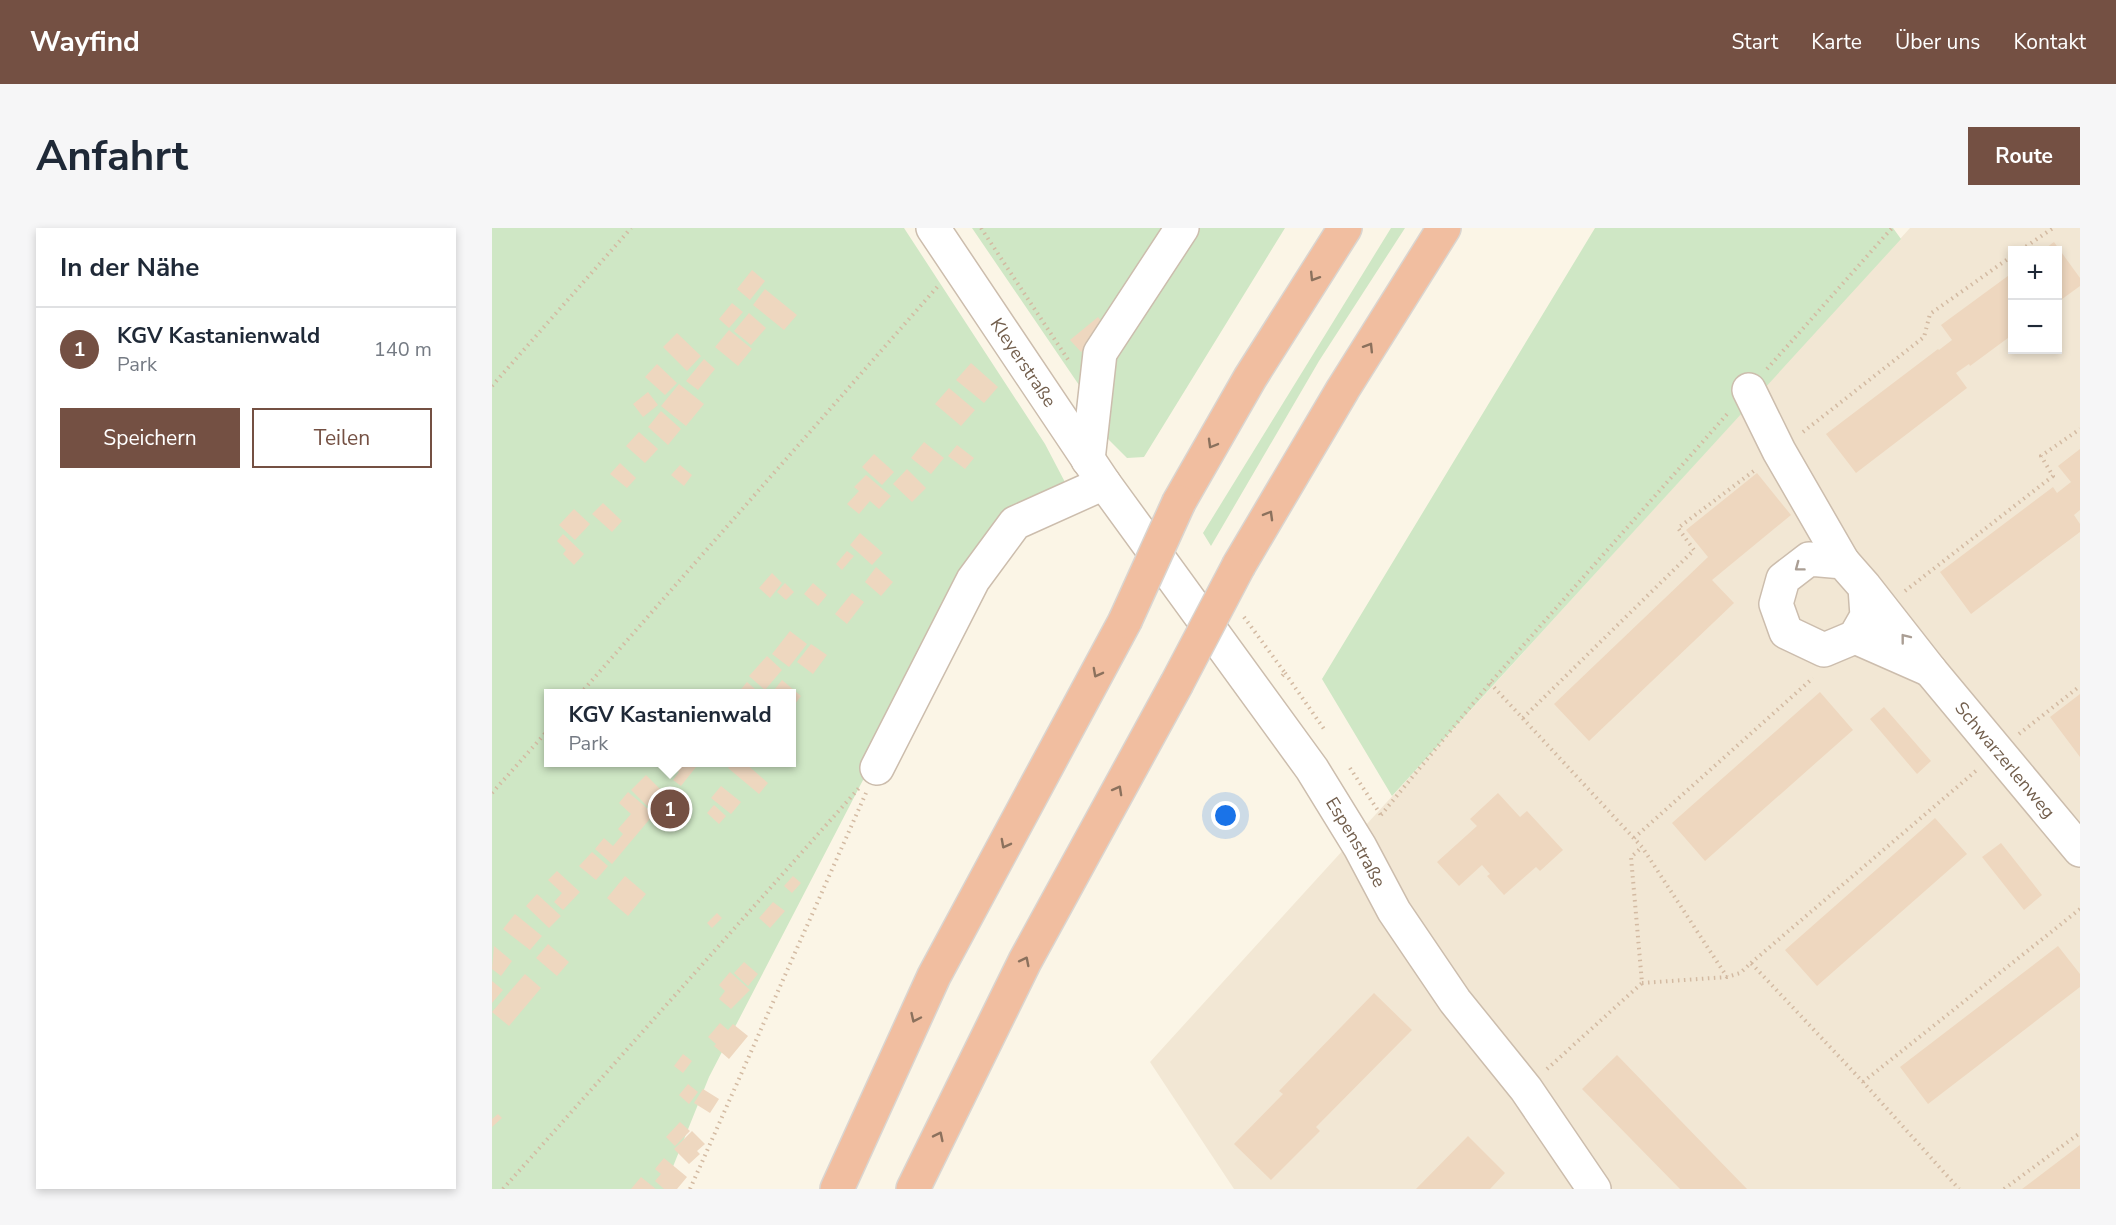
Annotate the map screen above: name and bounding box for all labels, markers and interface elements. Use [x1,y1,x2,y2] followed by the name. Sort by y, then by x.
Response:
[30,23,140,61] text: Wayfind
[1731,28,1778,56] text: Start
[1811,28,1862,56] text: Karte
[1895,28,1980,56] text: Über uns
[2013,28,2086,56] text: Kontakt
[1968,127,2080,185] button: Route
[36,128,188,185] text: Anfahrt
[2008,246,2062,354] map controls
[2008,246,2062,300] button: +
[60,250,199,285] text: In der Nähe
[1310,271,1321,282] one-way arrow
[2008,300,2062,354] button: −
[985,313,1062,412] street label: Kleyerstraße
[117,321,320,351] text: KGV Kastanienwald
[74,336,86,363] text: 1
[374,336,432,363] text: 140 m
[1362,343,1373,354] one-way arrow
[117,351,157,378] text: Park
[60,408,240,468] button: Speichern
[252,408,432,468] button: Teilen
[1208,438,1220,448] one-way arrow
[1261,511,1273,521] one-way arrow
[1795,560,1806,571] one-way arrow
[1902,634,1913,645] one-way arrow
[1093,666,1104,677] one-way arrow
[544,689,796,767] popup
[1949,697,2060,823] street label: Schwarzerlenweg
[568,700,772,730] text: KGV Kastanienwald
[568,730,608,757] text: Park
[650,786,690,832] pin: 1
[1111,786,1122,796] one-way arrow
[1320,792,1391,892] street label: Espenstraße
[1211,801,1240,830] your location
[1001,838,1012,849] one-way arrow
[1017,957,1029,968] one-way arrow
[911,1011,923,1022] one-way arrow
[931,1132,943,1143] one-way arrow

